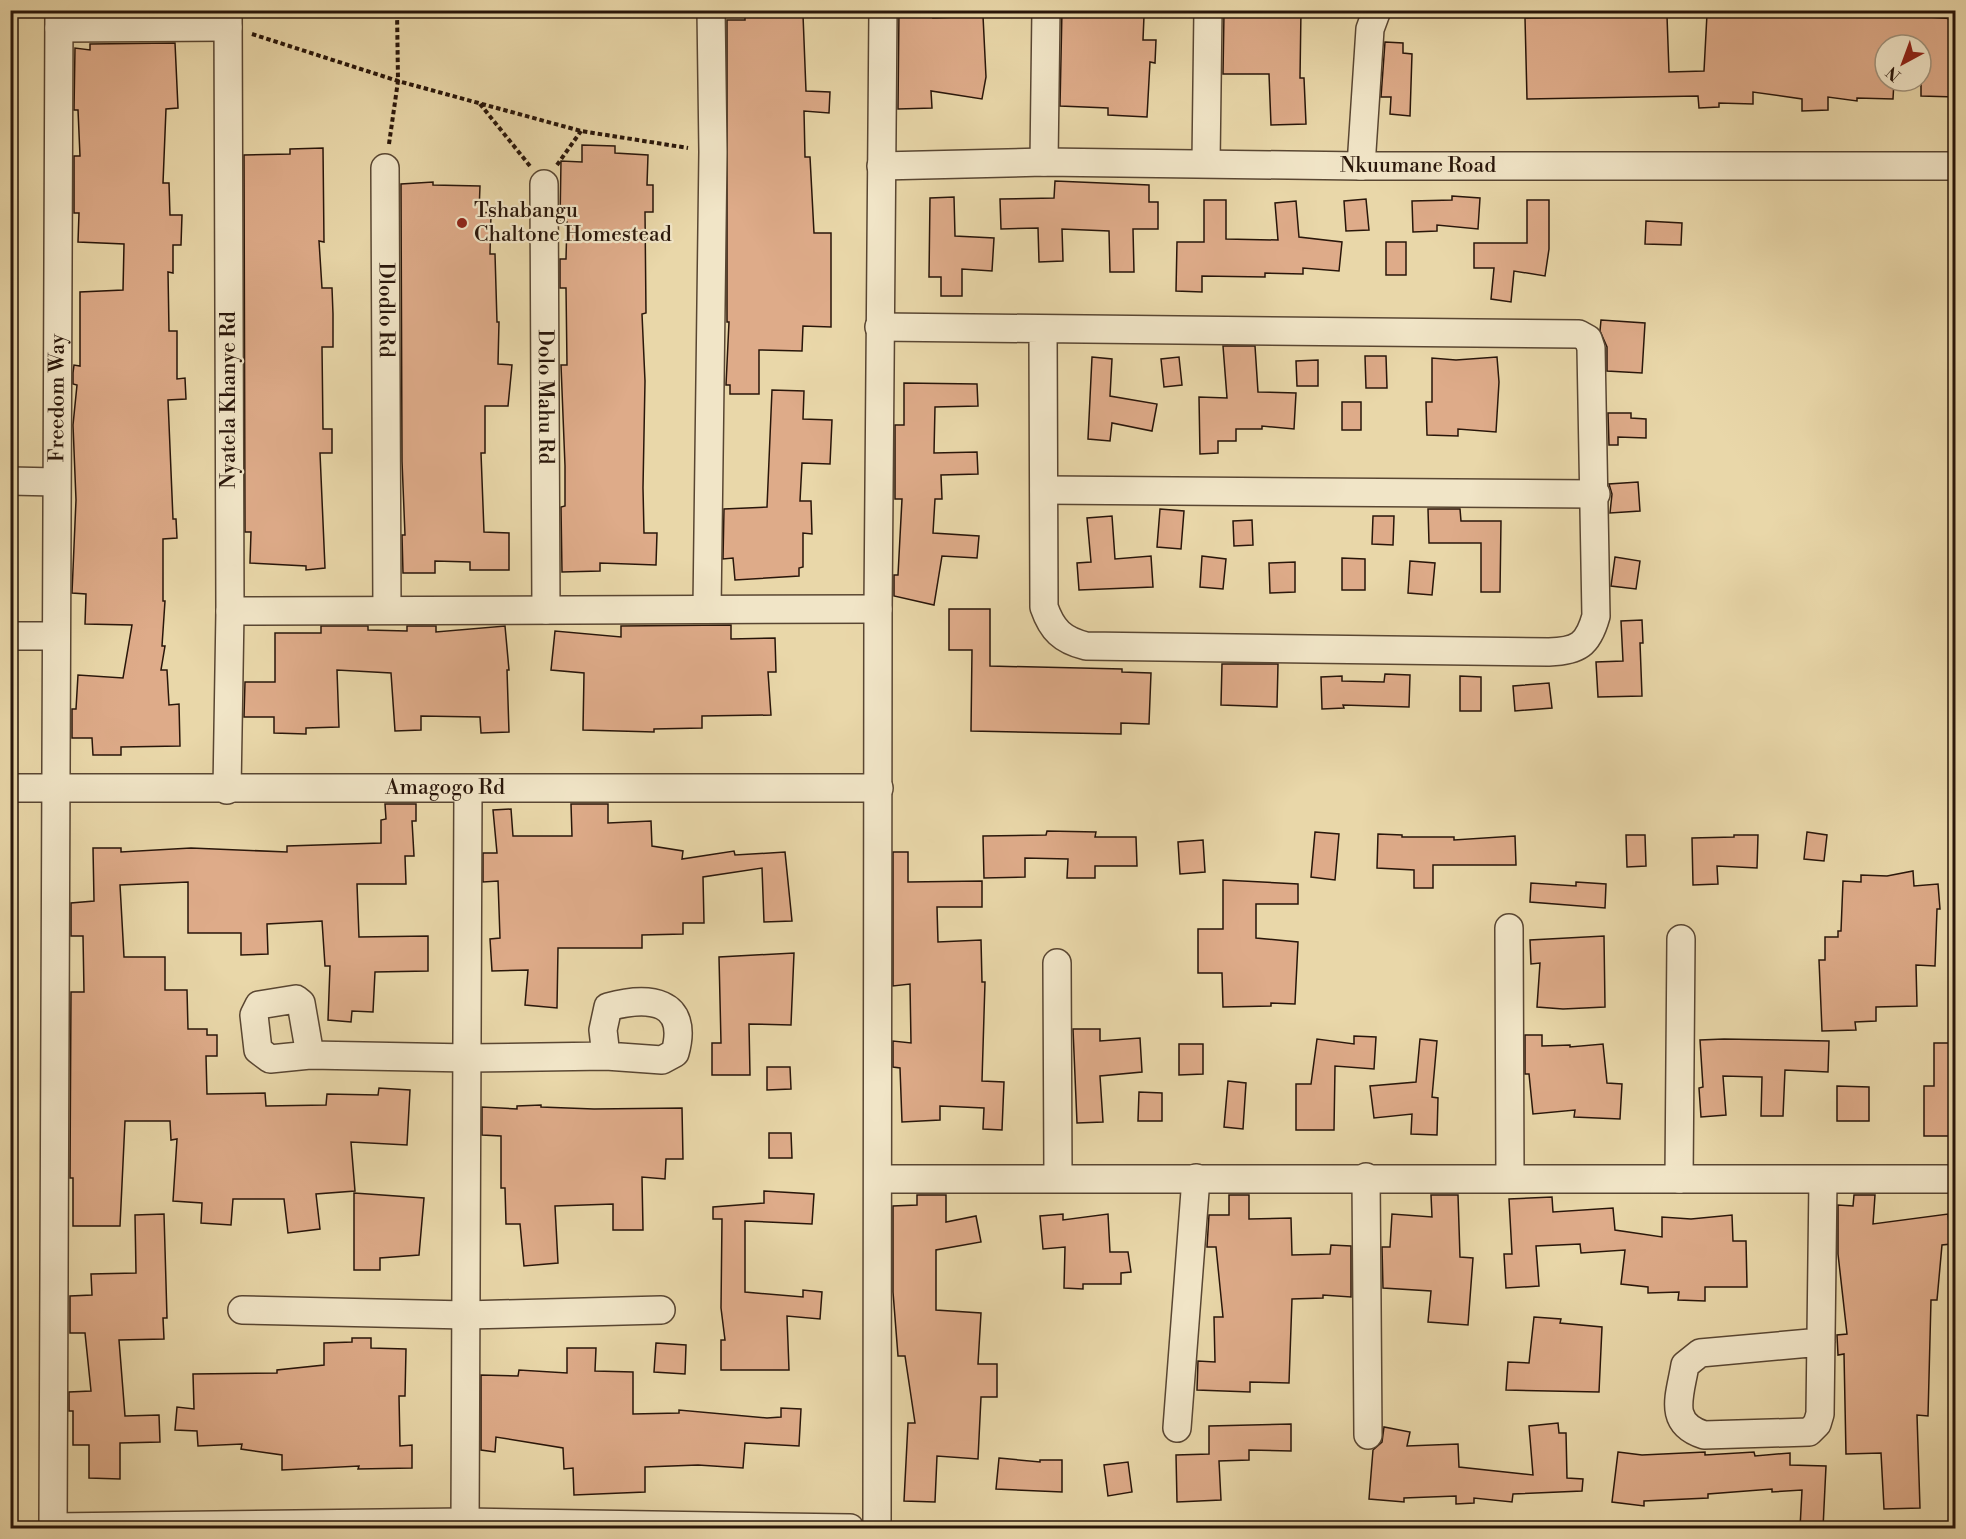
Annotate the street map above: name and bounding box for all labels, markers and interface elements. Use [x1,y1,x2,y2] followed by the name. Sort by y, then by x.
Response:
[1873,33,1933,93] north arrow
[1882,62,1905,85] text: N
[1340,153,1496,179] street label: Nkuumane Road
[474,198,672,248] place label: Tshabangu Chaltone Homestead
[455,216,469,230] marker: Tshabangu Chaltone Homestead
[372,262,399,358] street label: Dlodlo Rd
[216,311,242,489] street label: Nyatela Khanye Rd
[532,329,558,465] street label: Dolo Mahu Rd
[44,333,71,462] street label: Freedom Way
[384,775,505,801] street label: Amagogo Rd

